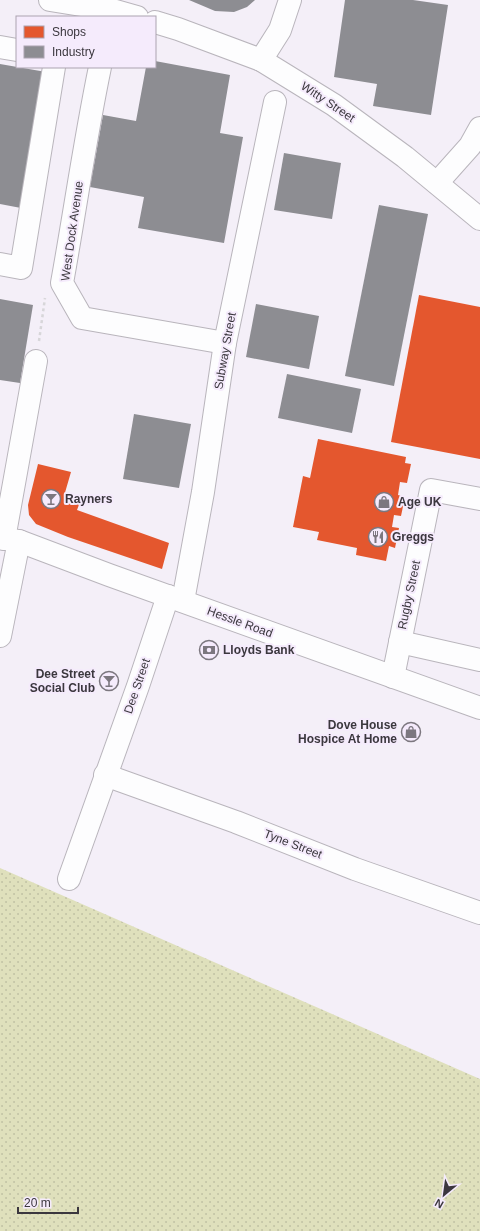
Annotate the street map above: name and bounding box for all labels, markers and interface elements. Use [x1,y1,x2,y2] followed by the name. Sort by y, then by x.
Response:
[16,16,156,68] legend
[52,25,86,39] text: Shops
[52,45,95,59] text: Industry
[298,79,358,126] street label: Witty Street
[58,180,86,282] street label: West Dock Avenue
[211,311,239,391] street label: Subway Street
[40,488,62,510] bar icon: Rayners
[373,491,395,513] shop icon: Age UK
[65,492,113,506] place label: Rayners
[398,495,442,509] place label: Age UK
[367,526,389,548] restaurant icon: Greggs
[392,530,434,544] place label: Greggs
[395,559,423,631] street label: Rugby Street
[205,604,275,640] street label: Hessle Road
[198,639,220,661] bank icon: Lloyds Bank
[223,643,295,657] place label: Lloyds Bank
[121,656,153,715] street label: Dee Street
[30,667,95,695] place label: Dee Street Social Club
[98,670,120,692] bar icon: Dee Street Social Club
[298,718,397,746] place label: Dove House Hospice At Home
[400,721,422,743] shop icon: Dove House Hospice At Home
[262,826,325,862] street label: Tyne Street
[424,1175,464,1215] north arrow
[18,1189,78,1215] scale bar
[24,1196,51,1210] text: 20 m
[433,1197,446,1211] text: N

